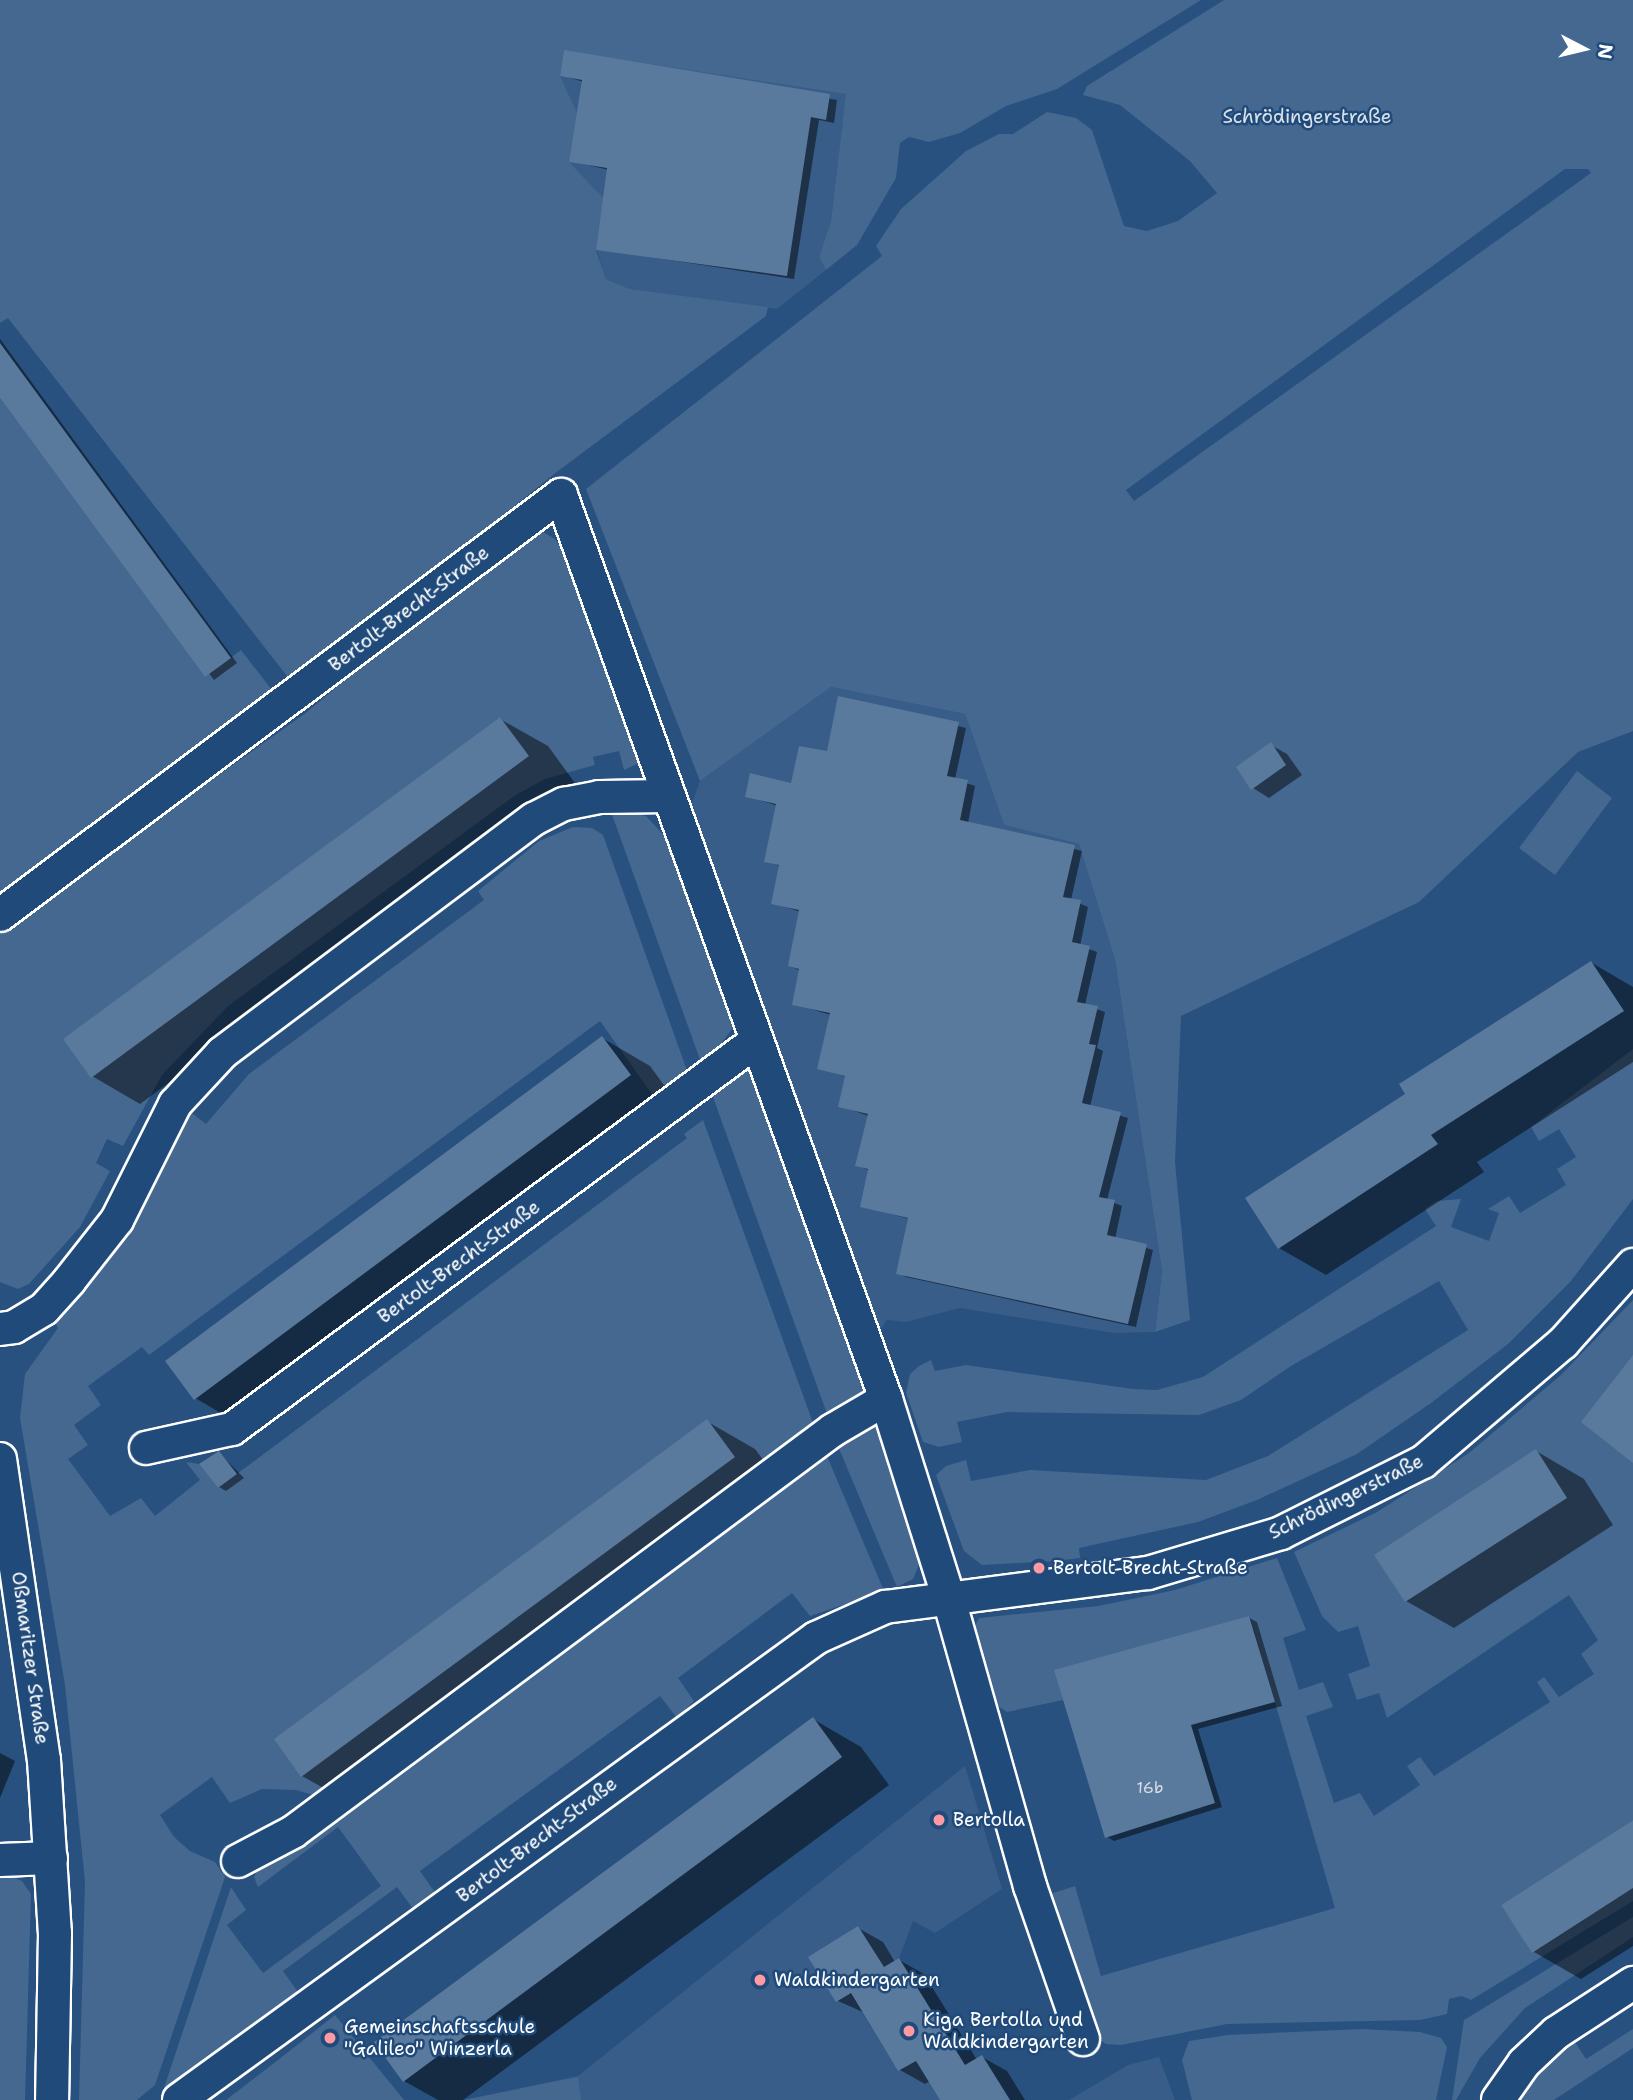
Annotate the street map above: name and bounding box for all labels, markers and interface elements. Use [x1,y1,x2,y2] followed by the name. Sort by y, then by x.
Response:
[1549,14,1619,84] north arrow
[1592,43,1619,61] text: N
[1223,106,1391,128] park label: Schrödingerstraße
[324,541,494,677] street label: Bertolt-Brecht-Straße
[373,1196,545,1328] street label: Bertolt-Brecht-Straße
[1265,1450,1427,1544] street label: Schrödingerstraße
[1053,1557,1248,1579] place label: Bertolt-Brecht-Straße
[1031,1560,1047,1576] marker: Bertolt-Brecht-Straße
[7,1570,53,1746] street label: Oßmaritzer Straße
[452,1772,622,1908] street label: Bertolt-Brecht-Straße
[1137,1778,1163,1798] house number: 16b
[953,1809,1025,1831] place label: Bertolla
[931,1812,947,1828] marker: Bertolla
[774,1969,940,1991] place label: Waldkindergarten
[752,1972,768,1988] marker: Waldkindergarten
[923,2009,1089,2053] place label: Kiga Bertolla und Waldkindergarten
[344,2016,535,2060] place label: Gemeinschaftsschule "Galileo" Winzerla
[901,2023,917,2039] marker: Kiga Bertolla und Waldkindergarten
[322,2030,338,2046] marker: Gemeinschaftsschule "Galileo" Winzerla

